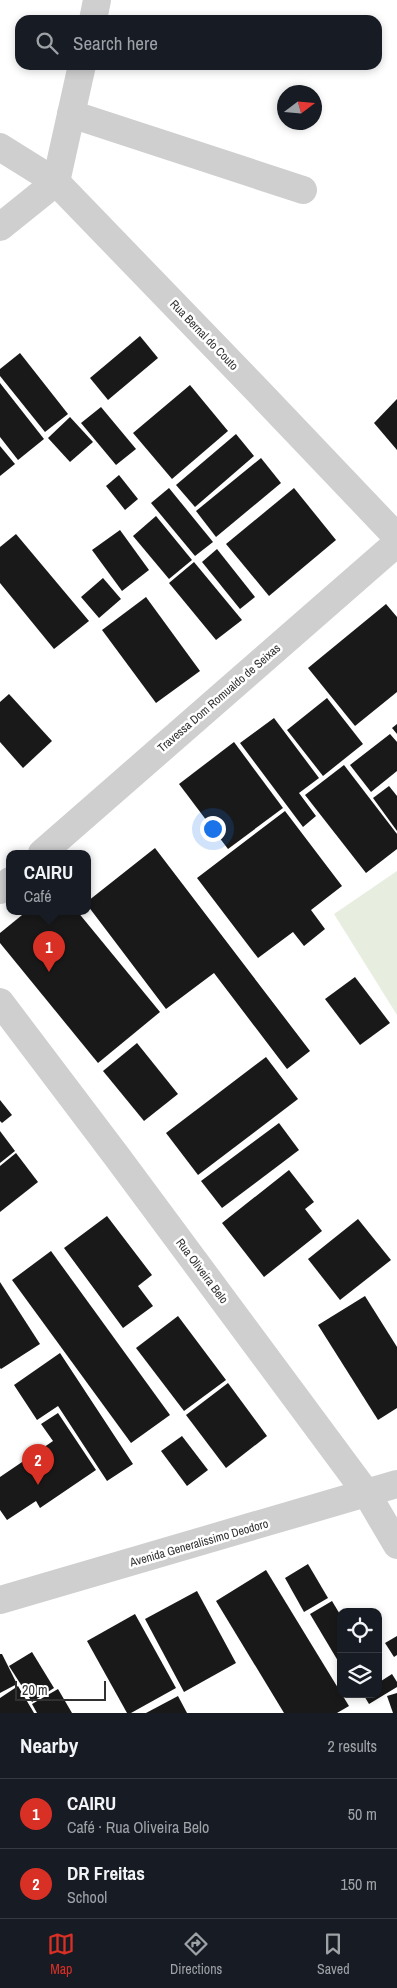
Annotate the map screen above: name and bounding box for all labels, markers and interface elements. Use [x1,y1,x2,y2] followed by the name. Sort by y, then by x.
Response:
[15,15,382,70] search box
[33,29,61,57] icon: search
[73,30,158,56] text: Search here
[277,85,322,130] north arrow
[166,296,242,374] street label: Rua Bernal do Couto
[154,640,284,756] street label: Travessa Dom Romualdo de Seixas
[200,816,226,842] your location
[6,850,91,915] popup
[24,859,73,885] text: CAIRU
[24,885,52,907] text: Café
[33,931,65,972] pin: 1
[172,1235,232,1307] street label: Rua Oliveira Belo
[22,1444,54,1485] pin: 2
[127,1516,270,1571] street label: Avenida Generalíssimo Deodoro
[337,1608,382,1698] map controls
[337,1608,382,1653] button: locate
[337,1653,382,1698] button: layers
[15,1678,106,1701] scale bar
[22,1681,48,1699] text: 20 m
[20,1731,78,1760] text: Nearby
[327,1735,377,1757] text: 2 results
[67,1790,116,1816] text: CAIRU
[32,1803,40,1825] text: 1
[348,1803,377,1825] text: 50 m
[67,1816,209,1838] text: Café · Rua Oliveira Belo
[67,1860,145,1886] text: DR Freitas
[32,1873,40,1895] text: 2
[341,1873,377,1895] text: 150 m
[67,1886,107,1908] text: School
[47,1930,75,1978] tab: Map
[170,1930,222,1978] tab: Directions
[317,1930,350,1978] tab: Saved

